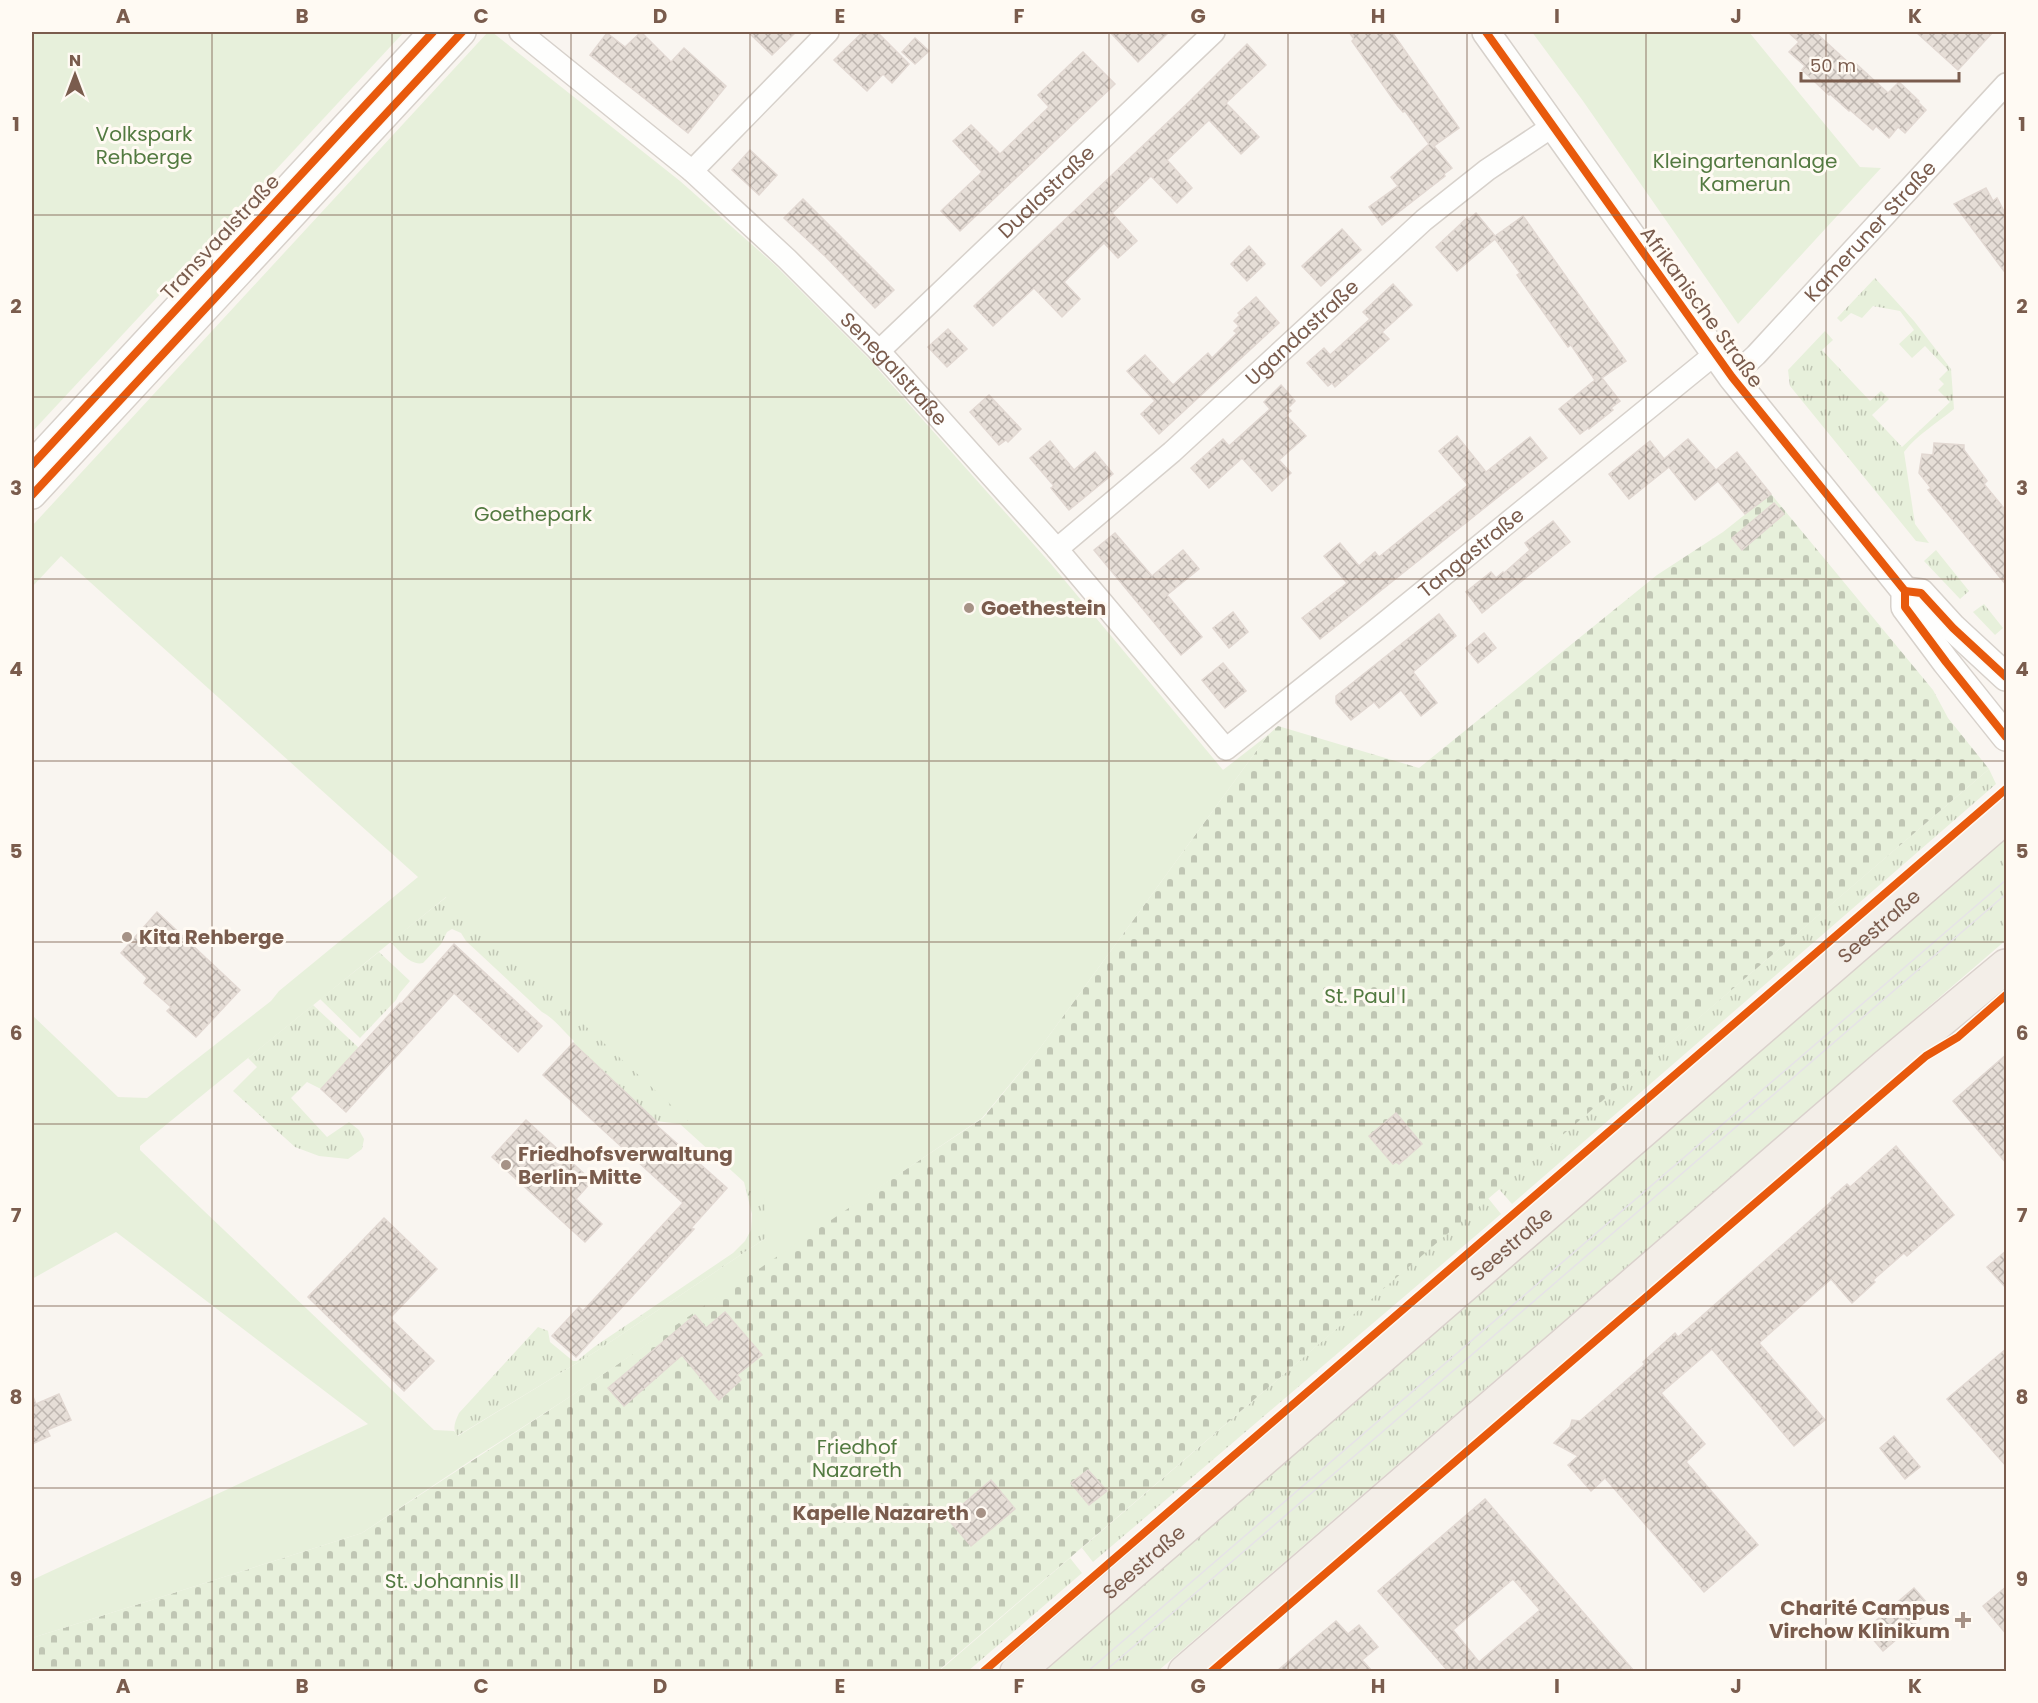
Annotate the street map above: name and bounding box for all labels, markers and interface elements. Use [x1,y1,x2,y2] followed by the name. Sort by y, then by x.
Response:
[116,2,131,30] text: A
[295,2,309,30] text: B
[473,2,489,30] text: C
[653,2,667,30] text: D
[835,2,845,30] text: E
[1014,2,1025,30] text: F
[1190,2,1206,30] text: G
[1371,2,1385,30] text: H
[1554,2,1560,30] text: I
[1730,2,1742,30] text: J
[1908,2,1922,30] text: K
[45,45,105,105] north arrow
[1801,45,1958,83] scale bar
[69,49,81,72] text: N
[1810,53,1856,78] text: 50 m
[12,110,20,138] text: 1
[2018,110,2026,138] text: 1
[96,120,193,171] park label: Volkspark Rehberge
[992,139,1101,244] street label: Dualastraße
[1653,147,1837,198] park label: Kleingartenanlage Kamerun
[1798,154,1943,308] street label: Kameruner Straße
[154,168,286,306] street label: Transvaalstraße
[1634,221,1770,393] street label: Afrikanische Straße
[1239,273,1365,392] street label: Ugandastraße
[10,292,22,320] text: 2
[2016,292,2028,320] text: 2
[834,306,954,432] street label: Senegalstraße
[10,474,22,502] text: 3
[2016,474,2028,502] text: 3
[474,500,593,528] park label: Goethepark
[1412,501,1530,604] street label: Tangastraße
[981,594,1106,622] place label: Goethestein
[962,601,976,615] marker: Goethestein
[9,655,23,683] text: 4
[2015,655,2029,683] text: 4
[10,837,23,865] text: 5
[2016,837,2029,865] text: 5
[1832,882,1926,970] street label: Seestraße
[139,923,284,951] place label: Kita Rehberge
[120,930,134,944] marker: Kita Rehberge
[1324,982,1406,1010] park label: St. Paul I
[10,1019,22,1047] text: 6
[2016,1019,2028,1047] text: 6
[518,1140,733,1191] place label: Friedhofsverwaltung Berlin-Mitte
[499,1158,513,1172] marker: Friedhofsverwaltung Berlin-Mitte
[1464,1200,1559,1288] street label: Seestraße
[11,1201,22,1229] text: 7
[2017,1201,2028,1229] text: 7
[10,1383,22,1411] text: 8
[2016,1383,2028,1411] text: 8
[812,1433,902,1484] park label: Friedhof Nazareth
[793,1499,969,1527] place label: Kapelle Nazareth
[974,1506,988,1520] marker: Kapelle Nazareth
[1097,1518,1191,1606] street label: Seestraße
[10,1565,22,1593] text: 9
[2016,1565,2028,1593] text: 9
[385,1567,519,1595] park label: St. Johannis II
[1769,1594,1950,1645] place label: Charité Campus Virchow Klinikum
[1954,1611,1972,1629] marker: Charité Campus Virchow Klinikum
[116,1672,131,1700] text: A
[295,1672,309,1700] text: B
[473,1672,489,1700] text: C
[653,1672,667,1700] text: D
[835,1672,845,1700] text: E
[1014,1672,1025,1700] text: F
[1190,1672,1206,1700] text: G
[1371,1672,1385,1700] text: H
[1554,1672,1560,1700] text: I
[1730,1672,1742,1700] text: J
[1908,1672,1922,1700] text: K

